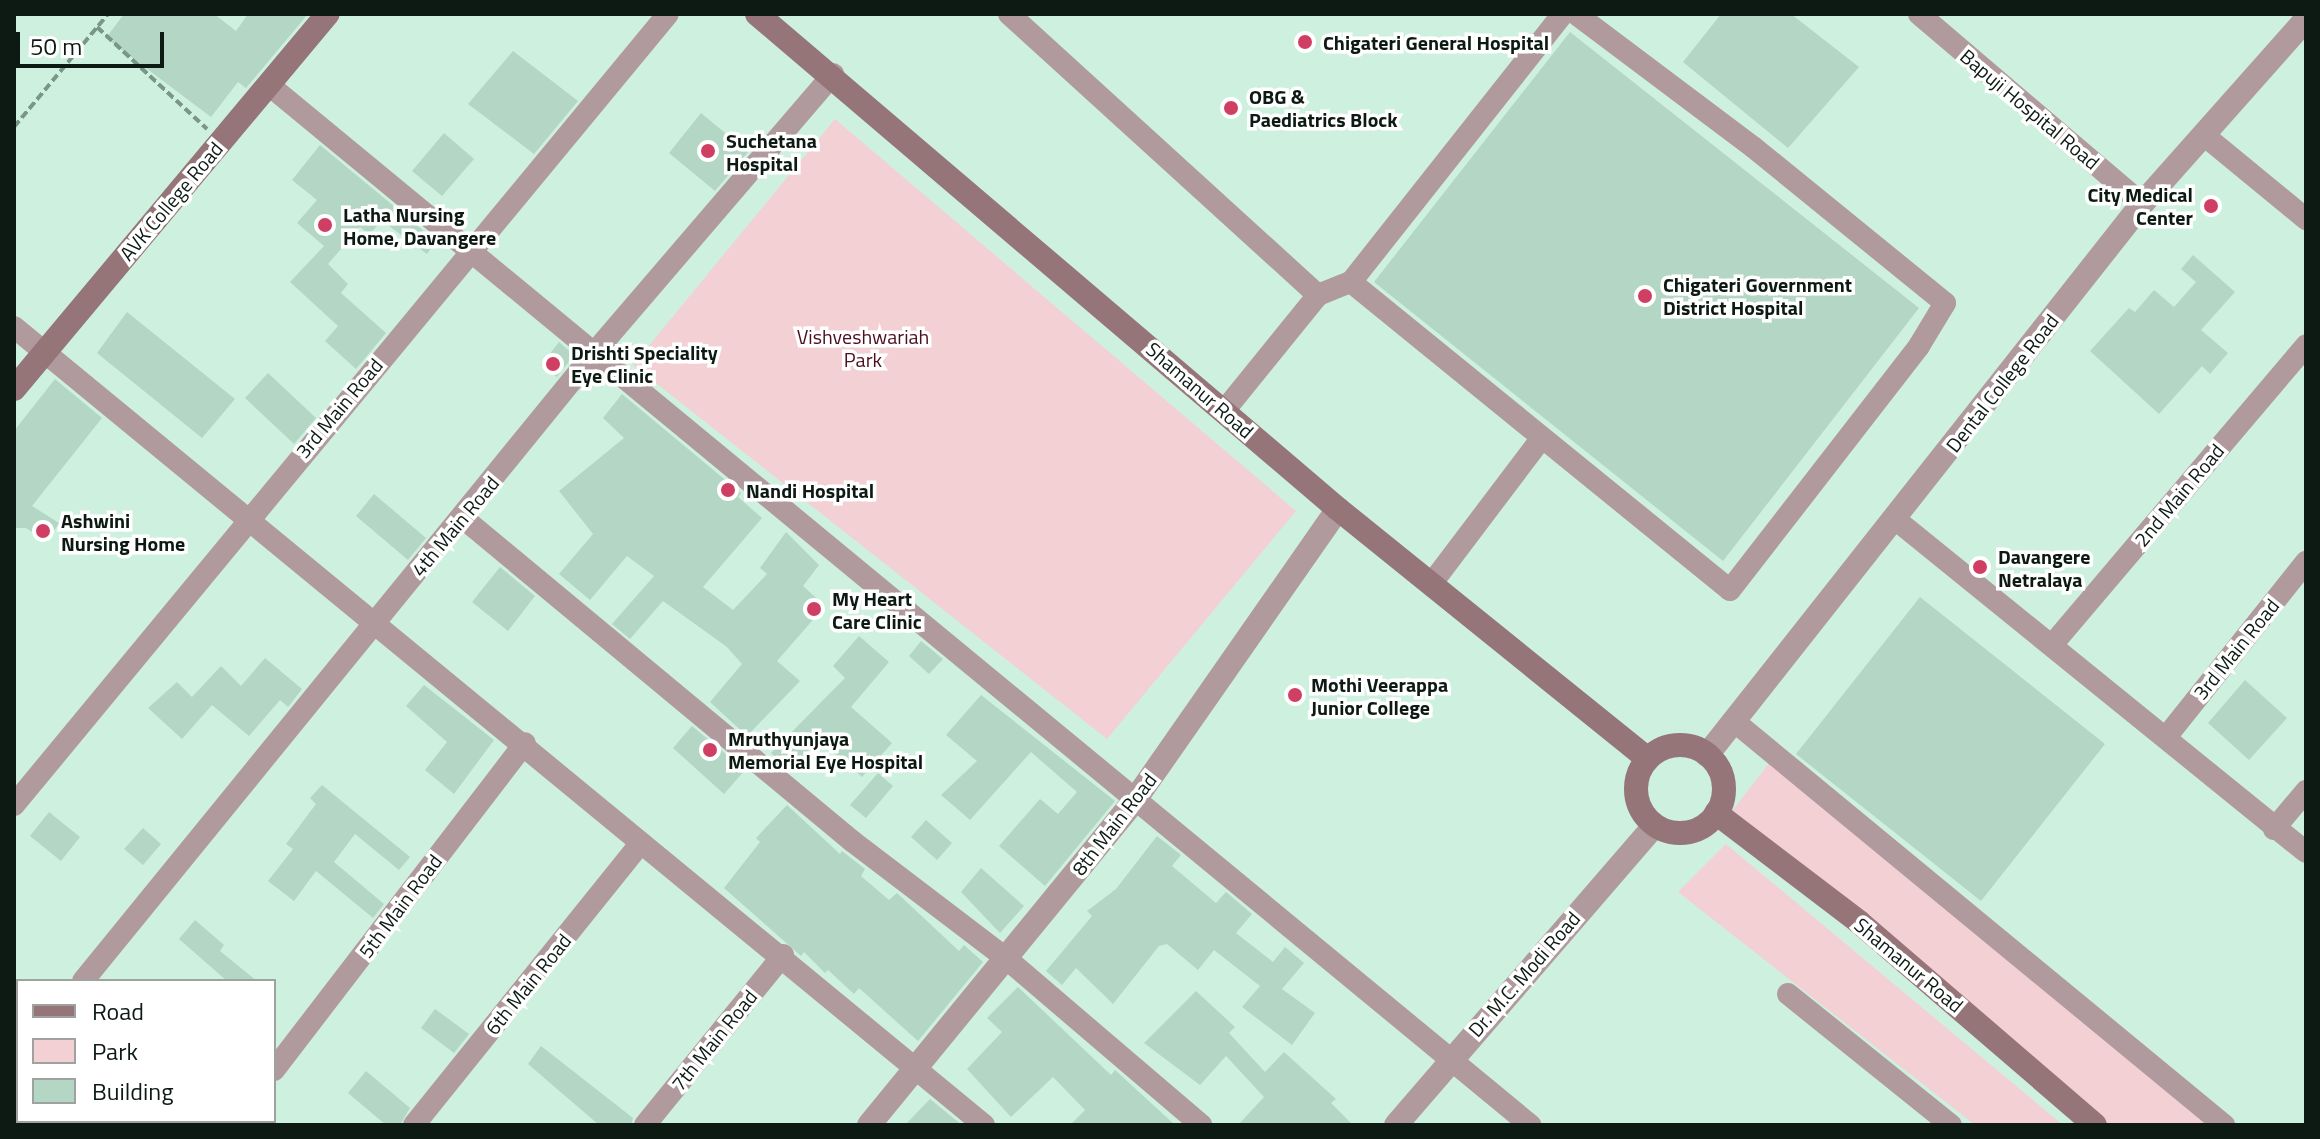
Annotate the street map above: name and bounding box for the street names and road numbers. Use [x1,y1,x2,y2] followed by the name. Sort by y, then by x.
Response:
[1956,44,2104,174] street label: Bapuji Hospital Road
[114,137,228,265] street label: AVK College Road
[1941,309,2063,457] street label: Dental College Road
[1141,337,1259,443] street label: Shamanur Road
[290,353,388,463] street label: 3rd Main Road
[2129,439,2229,551] street label: 2nd Main Road
[406,471,504,581] street label: 4th Main Road
[2188,594,2284,704] street label: 3rd Main Road
[1067,768,1161,880] street label: 8th Main Road
[353,850,447,962] street label: 5th Main Road
[1463,907,1585,1041] street label: Dr. M.C. Modi Road
[1850,913,1968,1017] street label: Shamanur Road
[480,929,576,1039] street label: 6th Main Road
[666,985,762,1095] street label: 7th Main Road

